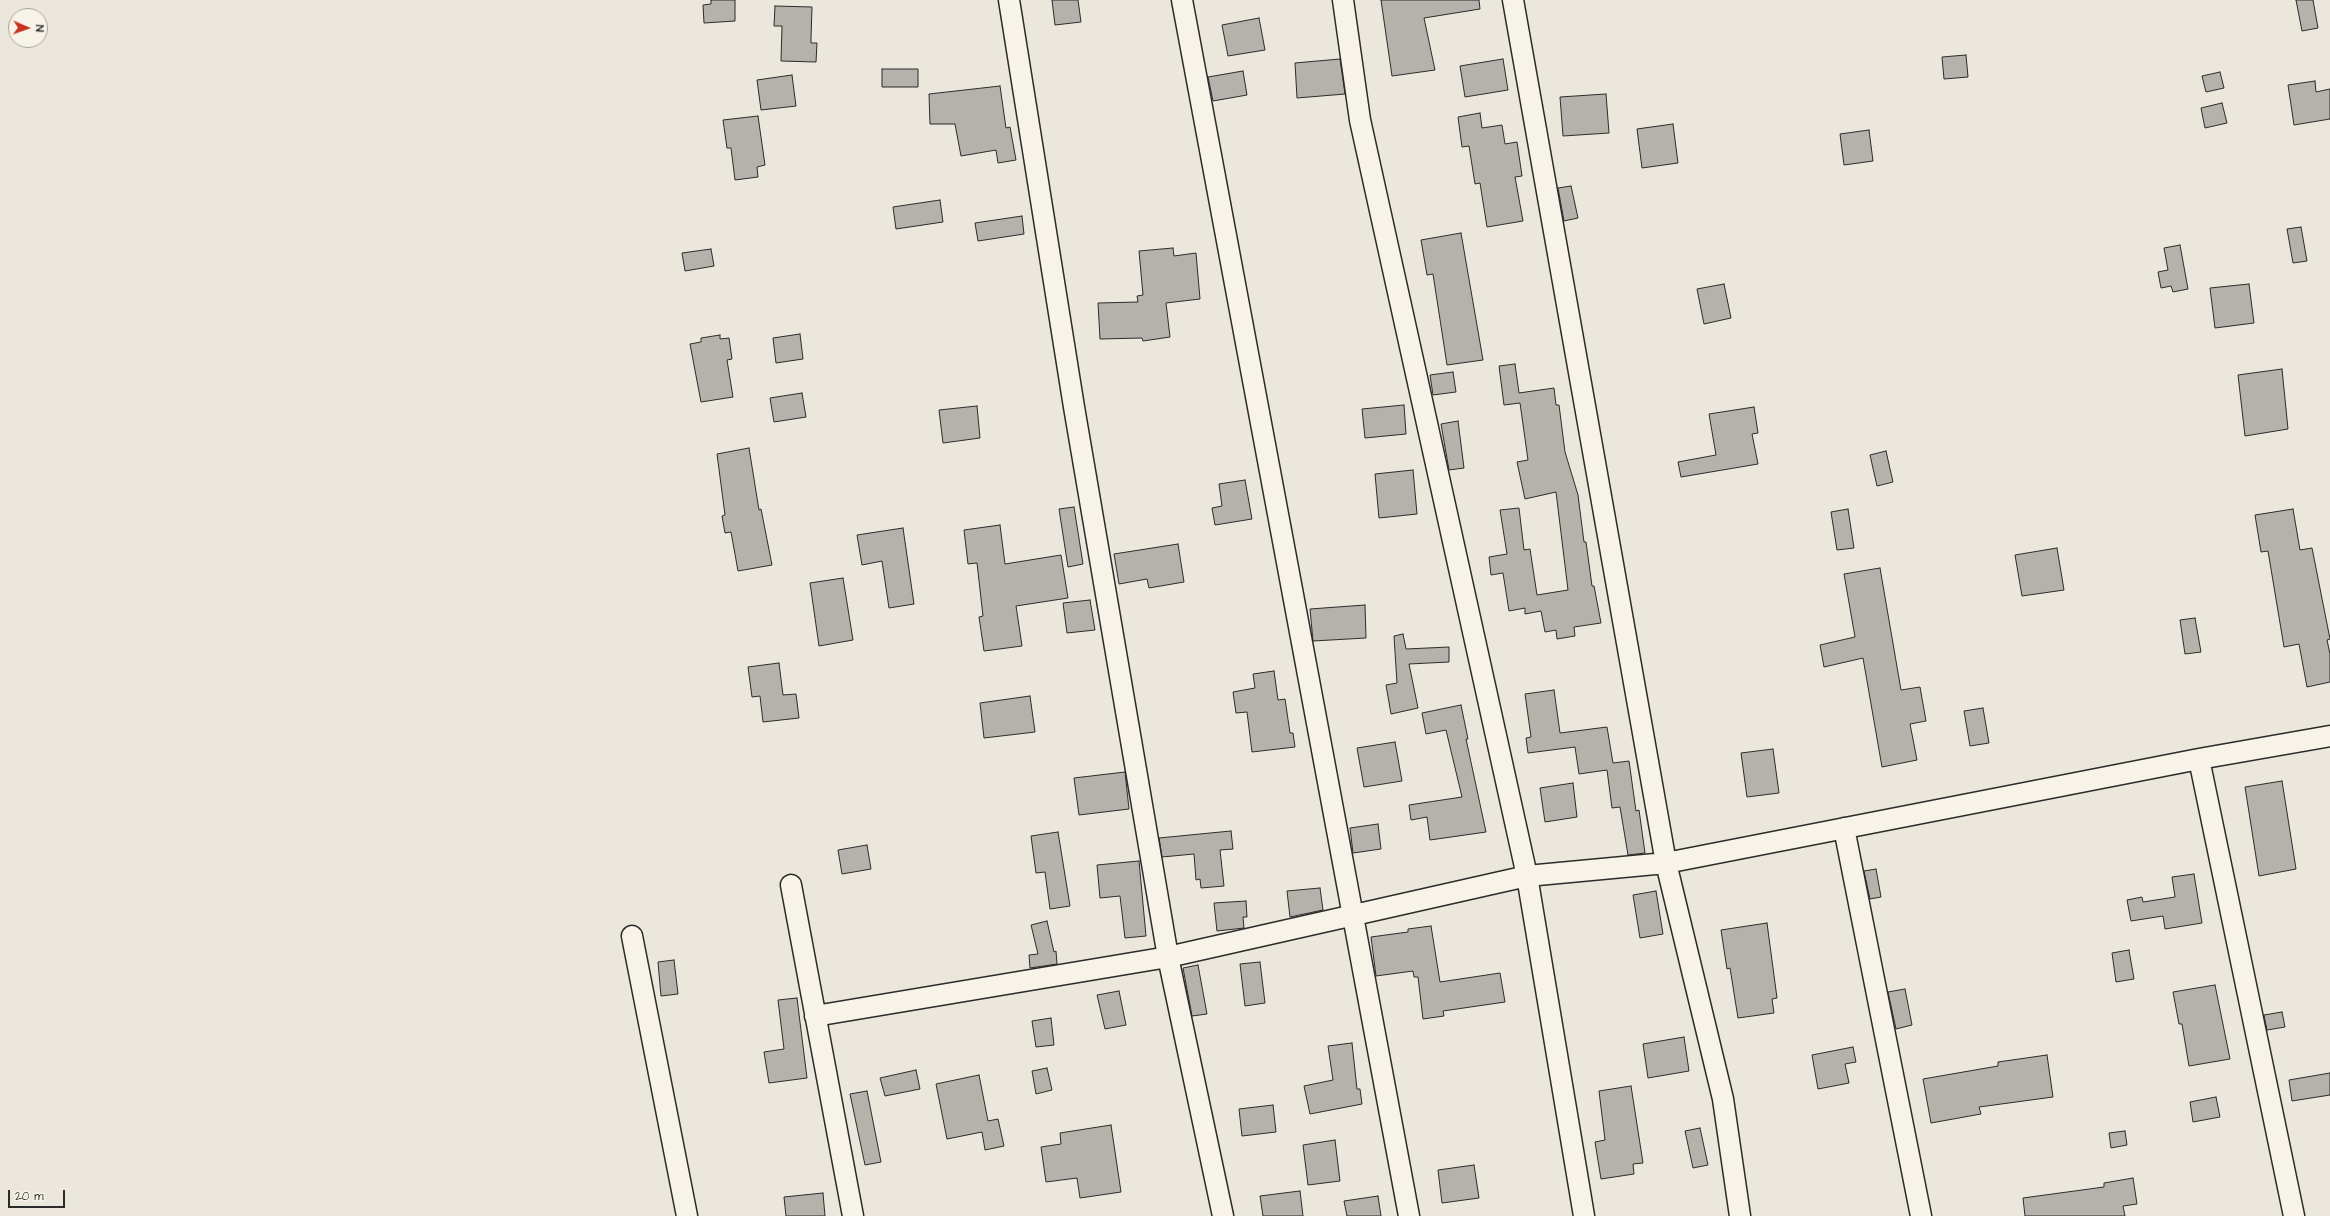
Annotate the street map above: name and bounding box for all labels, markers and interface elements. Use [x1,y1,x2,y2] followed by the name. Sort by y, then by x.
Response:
[8,8,48,48] north arrow
[32,25,47,32] text: N
[10,1182,67,1208] scale bar
[15,1188,44,1205] text: 20 m

